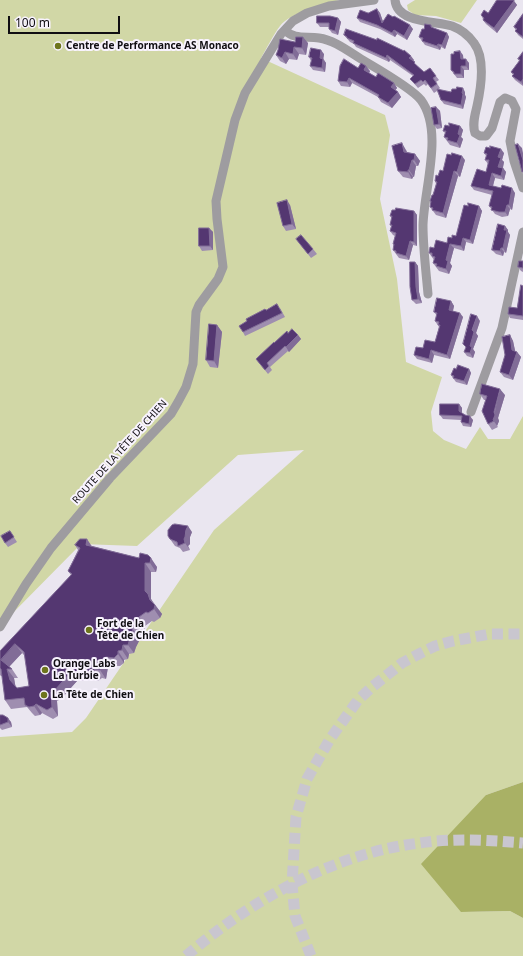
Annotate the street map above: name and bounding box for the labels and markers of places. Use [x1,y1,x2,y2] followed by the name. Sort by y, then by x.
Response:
[66,40,239,52] place label: Centre de Performance AS Monaco
[53,41,63,51] marker: Centre de Performance AS Monaco
[97,618,164,642] place label: Fort de la Tête de Chien
[84,625,94,635] marker: Fort de la Tête de Chien
[53,658,115,682] place label: Orange Labs La Turbie
[40,665,50,675] marker: Orange Labs La Turbie
[52,689,133,701] place label: La Tête de Chien
[39,690,49,700] marker: La Tête de Chien

